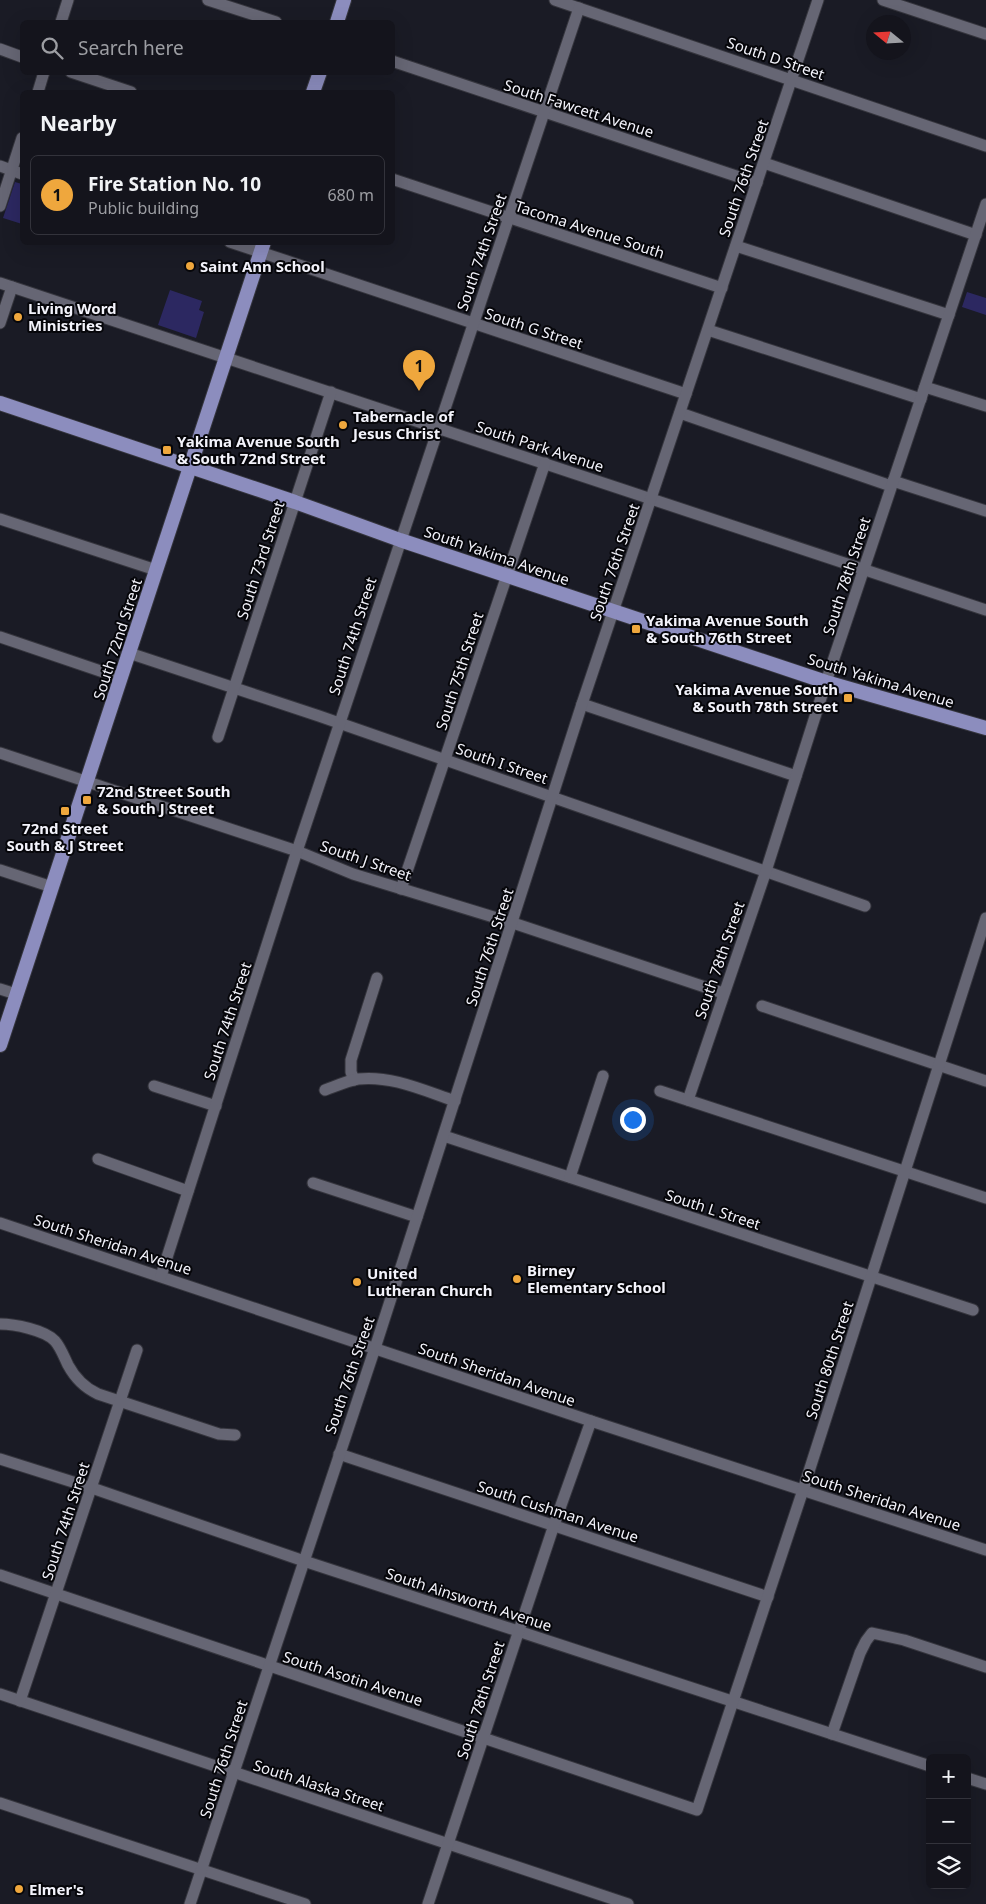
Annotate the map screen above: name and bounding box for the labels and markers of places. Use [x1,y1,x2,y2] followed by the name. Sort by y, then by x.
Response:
[200,256,325,276] place label: Saint Ann School
[184,260,196,272] marker: Saint Ann School
[28,298,117,335] place label: Living Word Ministries
[12,311,24,323] marker: Living Word Ministries
[403,350,435,391] pin: 1
[351,406,455,443] place label: Tabernacle of Jesus Christ
[337,419,349,431] marker: Tabernacle of Jesus Christ
[177,431,340,468] place label: Yakima Avenue South & South 72nd Street
[161,444,173,456] marker: Yakima Avenue South & South 72nd Street
[646,610,809,647] place label: Yakima Avenue South & South 76th Street
[630,623,642,635] marker: Yakima Avenue South & South 76th Street
[675,679,838,716] place label: Yakima Avenue South & South 78th Street
[842,692,854,704] marker: Yakima Avenue South & South 78th Street
[97,781,230,818] place label: 72nd Street South & South J Street
[81,794,93,806] marker: 72nd Street South & South J Street
[59,805,71,817] marker: 72nd Street South & J Street
[6,818,124,855] place label: 72nd Street South & J Street
[527,1260,666,1297] place label: Birney Elementary School
[367,1263,492,1300] place label: United Lutheran Church
[511,1273,523,1285] marker: Birney Elementary School
[351,1276,363,1288] marker: United Lutheran Church
[29,1879,84,1899] place label: Elmer's
[13,1883,25,1895] marker: Elmer's

